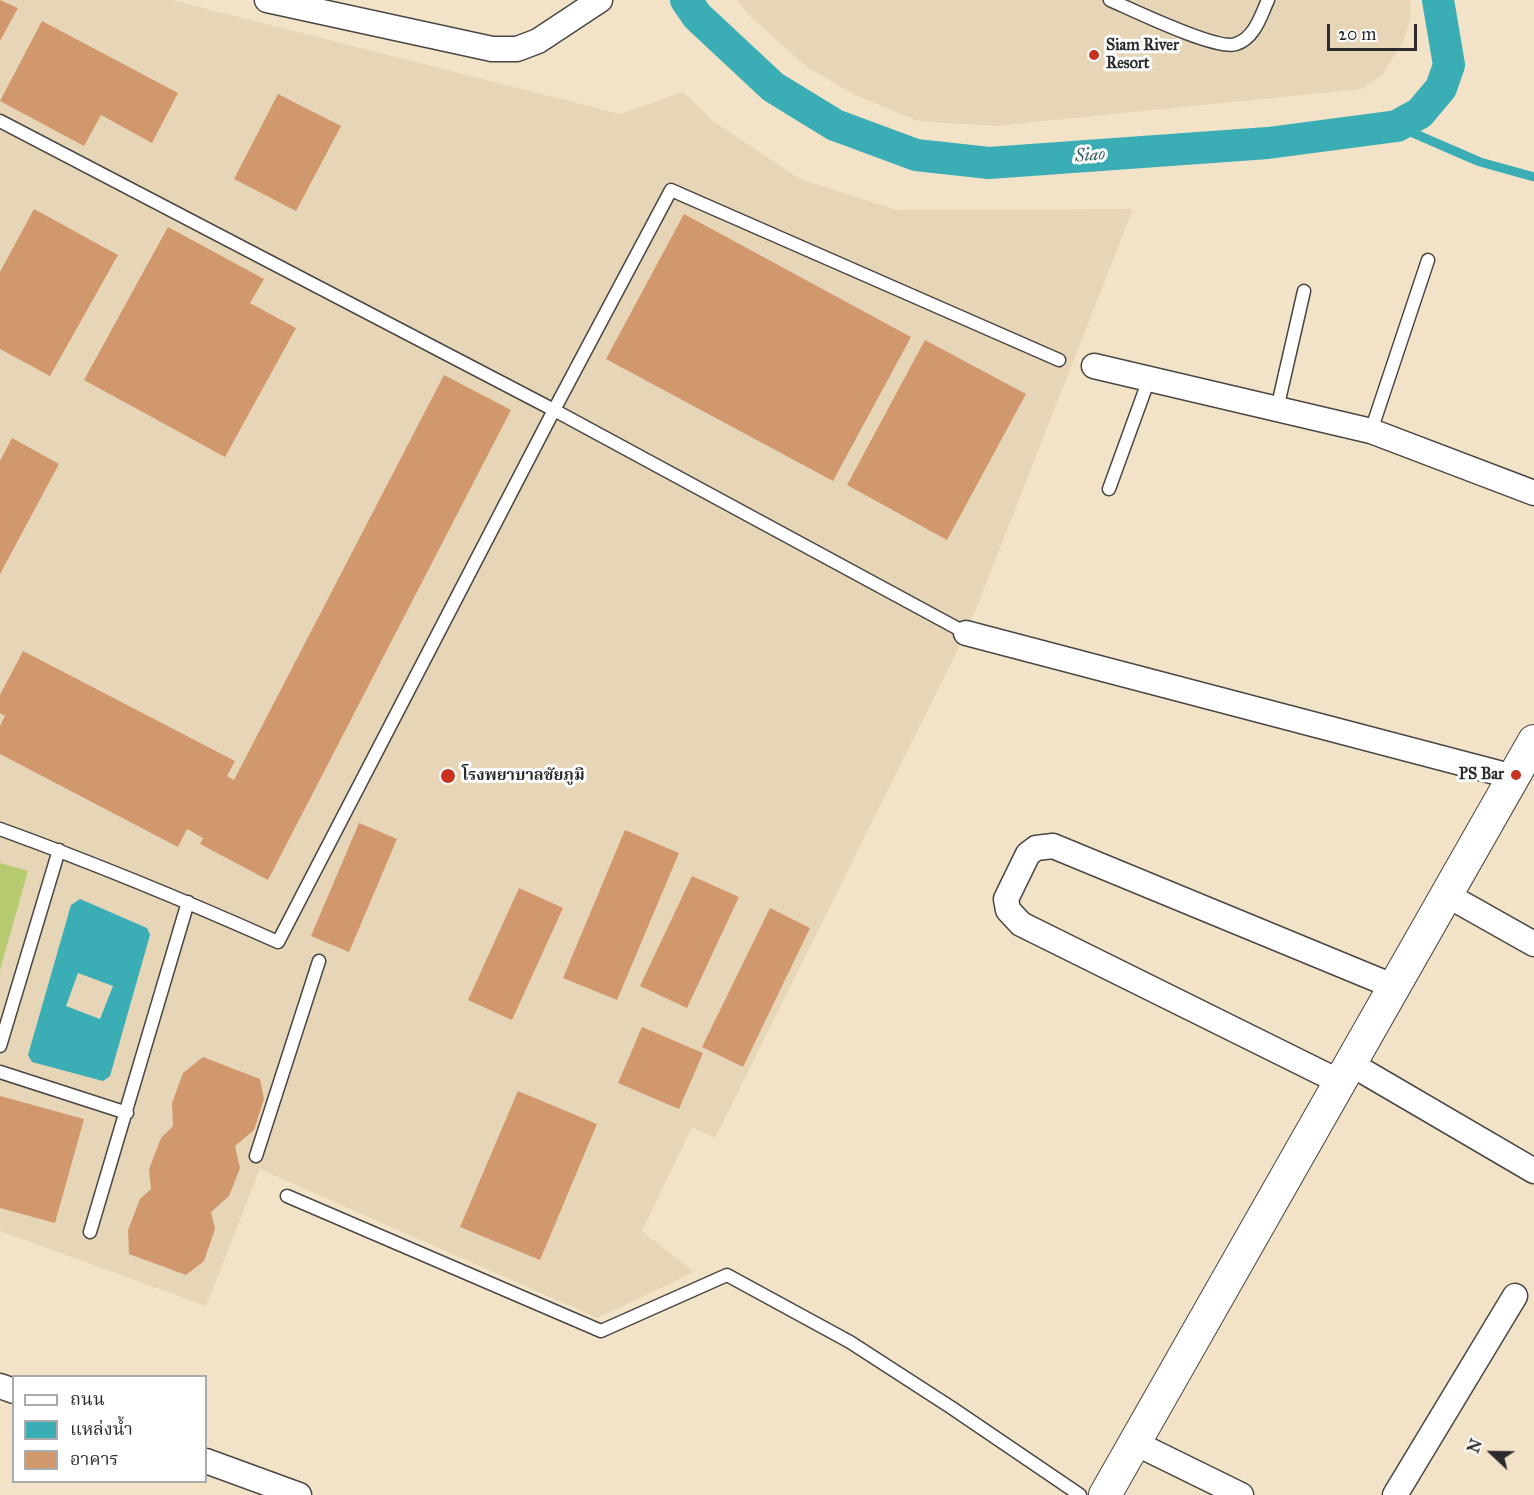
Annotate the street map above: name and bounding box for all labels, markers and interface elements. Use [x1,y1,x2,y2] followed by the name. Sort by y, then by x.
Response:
[1330,12,1420,50] scale bar
[1338,23,1376,45] text: 20 m
[1106,36,1179,74] place label: Siam River Resort
[1087,48,1101,62] marker: Siam River Resort
[1074,144,1106,168] water label: Siao
[1459,765,1504,785] place label: PS Bar
[462,766,585,786] place label: โรงพยาบาลชัยภูมิ
[439,767,457,785] marker: โรงพยาบาลชัยภูมิ
[1509,768,1523,782] marker: PS Bar
[12,1375,207,1483] legend
[70,1388,105,1410] text: ถนน
[70,1418,133,1440] text: แหล่งน้ำ
[1462,1423,1522,1483] north arrow
[1463,1436,1486,1456] text: N
[70,1448,119,1470] text: อาคาร

